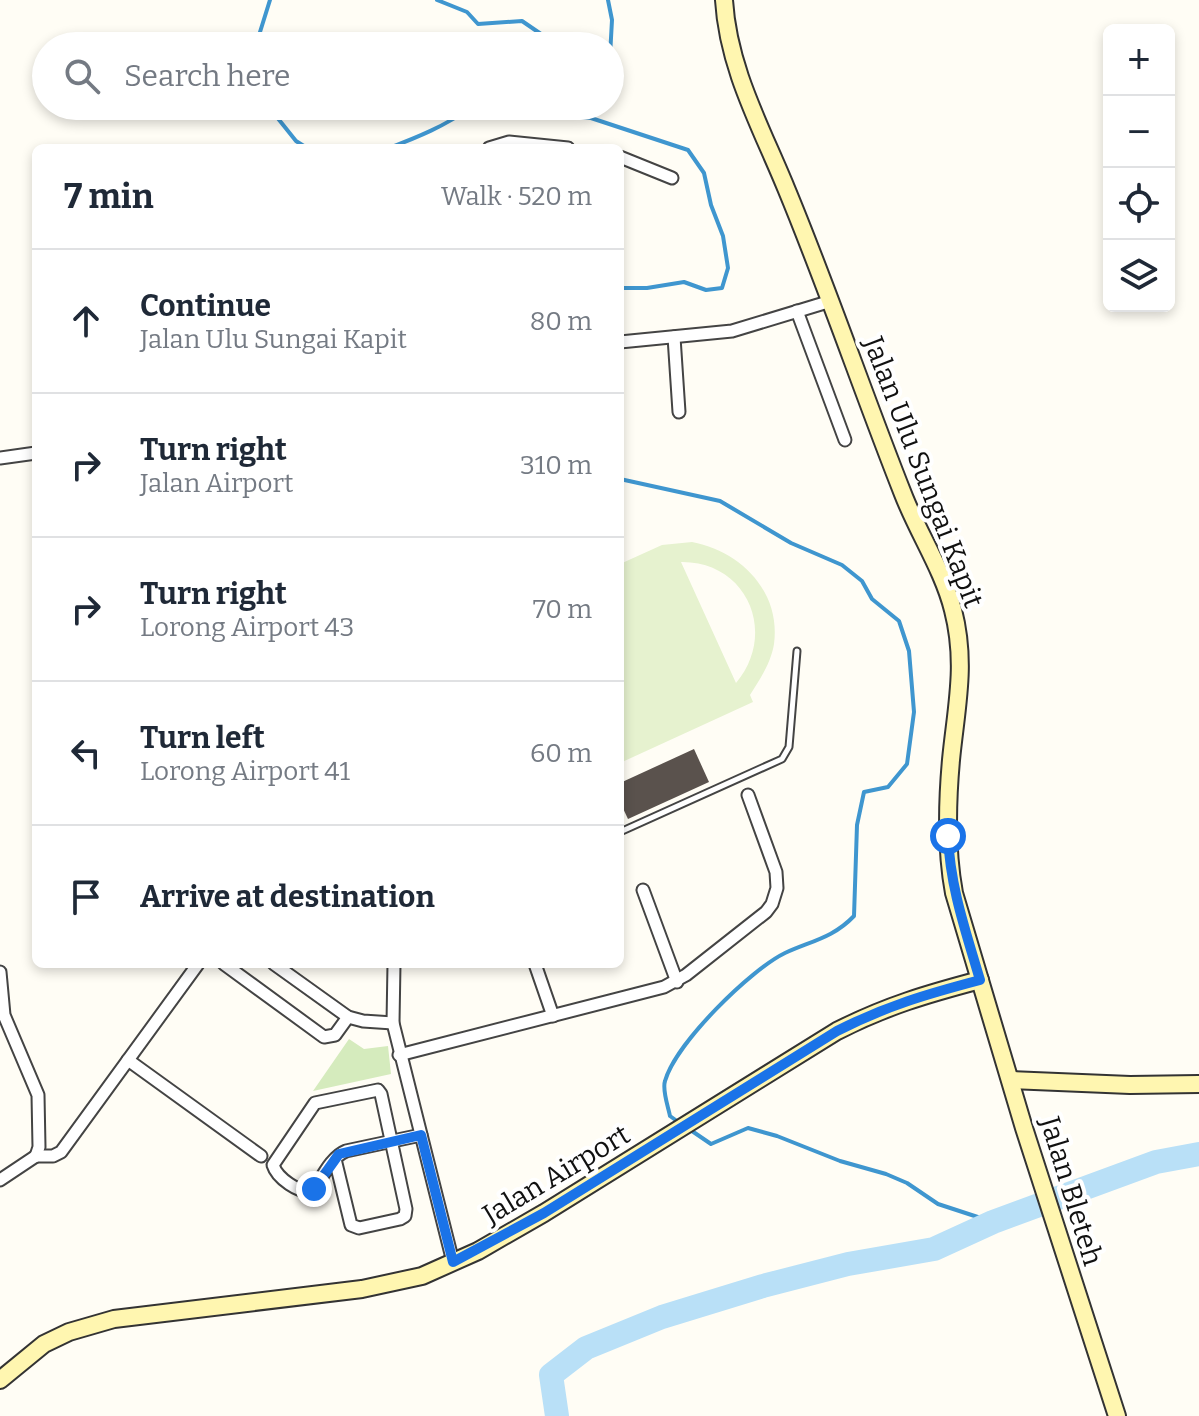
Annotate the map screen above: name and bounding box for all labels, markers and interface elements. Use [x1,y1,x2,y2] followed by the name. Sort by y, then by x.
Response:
[1103,24,1175,312] map controls
[1103,24,1175,96] button: +
[32,32,624,120] search box
[60,54,104,98] icon: search
[124,58,291,94] text: Search here
[1103,96,1175,168] button: −
[1103,168,1175,240] button: locate
[64,176,154,217] text: 7 min
[441,181,592,212] text: Walk · 520 m
[1103,240,1175,312] button: layers
[140,288,271,324] text: Continue
[64,299,108,343] icon: ahead
[530,306,592,337] text: 80 m
[140,324,407,355] text: Jalan Ulu Sungai Kapit
[856,331,990,612] street label: Jalan Ulu Sungai Kapit
[140,432,287,468] text: Turn right
[64,443,108,487] icon: right
[520,450,592,481] text: 310 m
[140,468,293,499] text: Jalan Airport
[140,576,287,612] text: Turn right
[64,587,108,631] icon: right
[533,594,592,625] text: 70 m
[140,612,354,643] text: Lorong Airport 43
[140,720,265,756] text: Turn left
[64,731,108,775] icon: left
[530,738,592,769] text: 60 m
[140,756,350,787] text: Lorong Airport 41
[930,818,966,854] route start
[64,875,108,919] icon: arrive
[140,879,435,915] text: Arrive at destination
[1033,1112,1110,1270] street label: Jalan Bleteh
[476,1118,636,1232] street label: Jalan Airport
[296,1171,332,1207] route end

